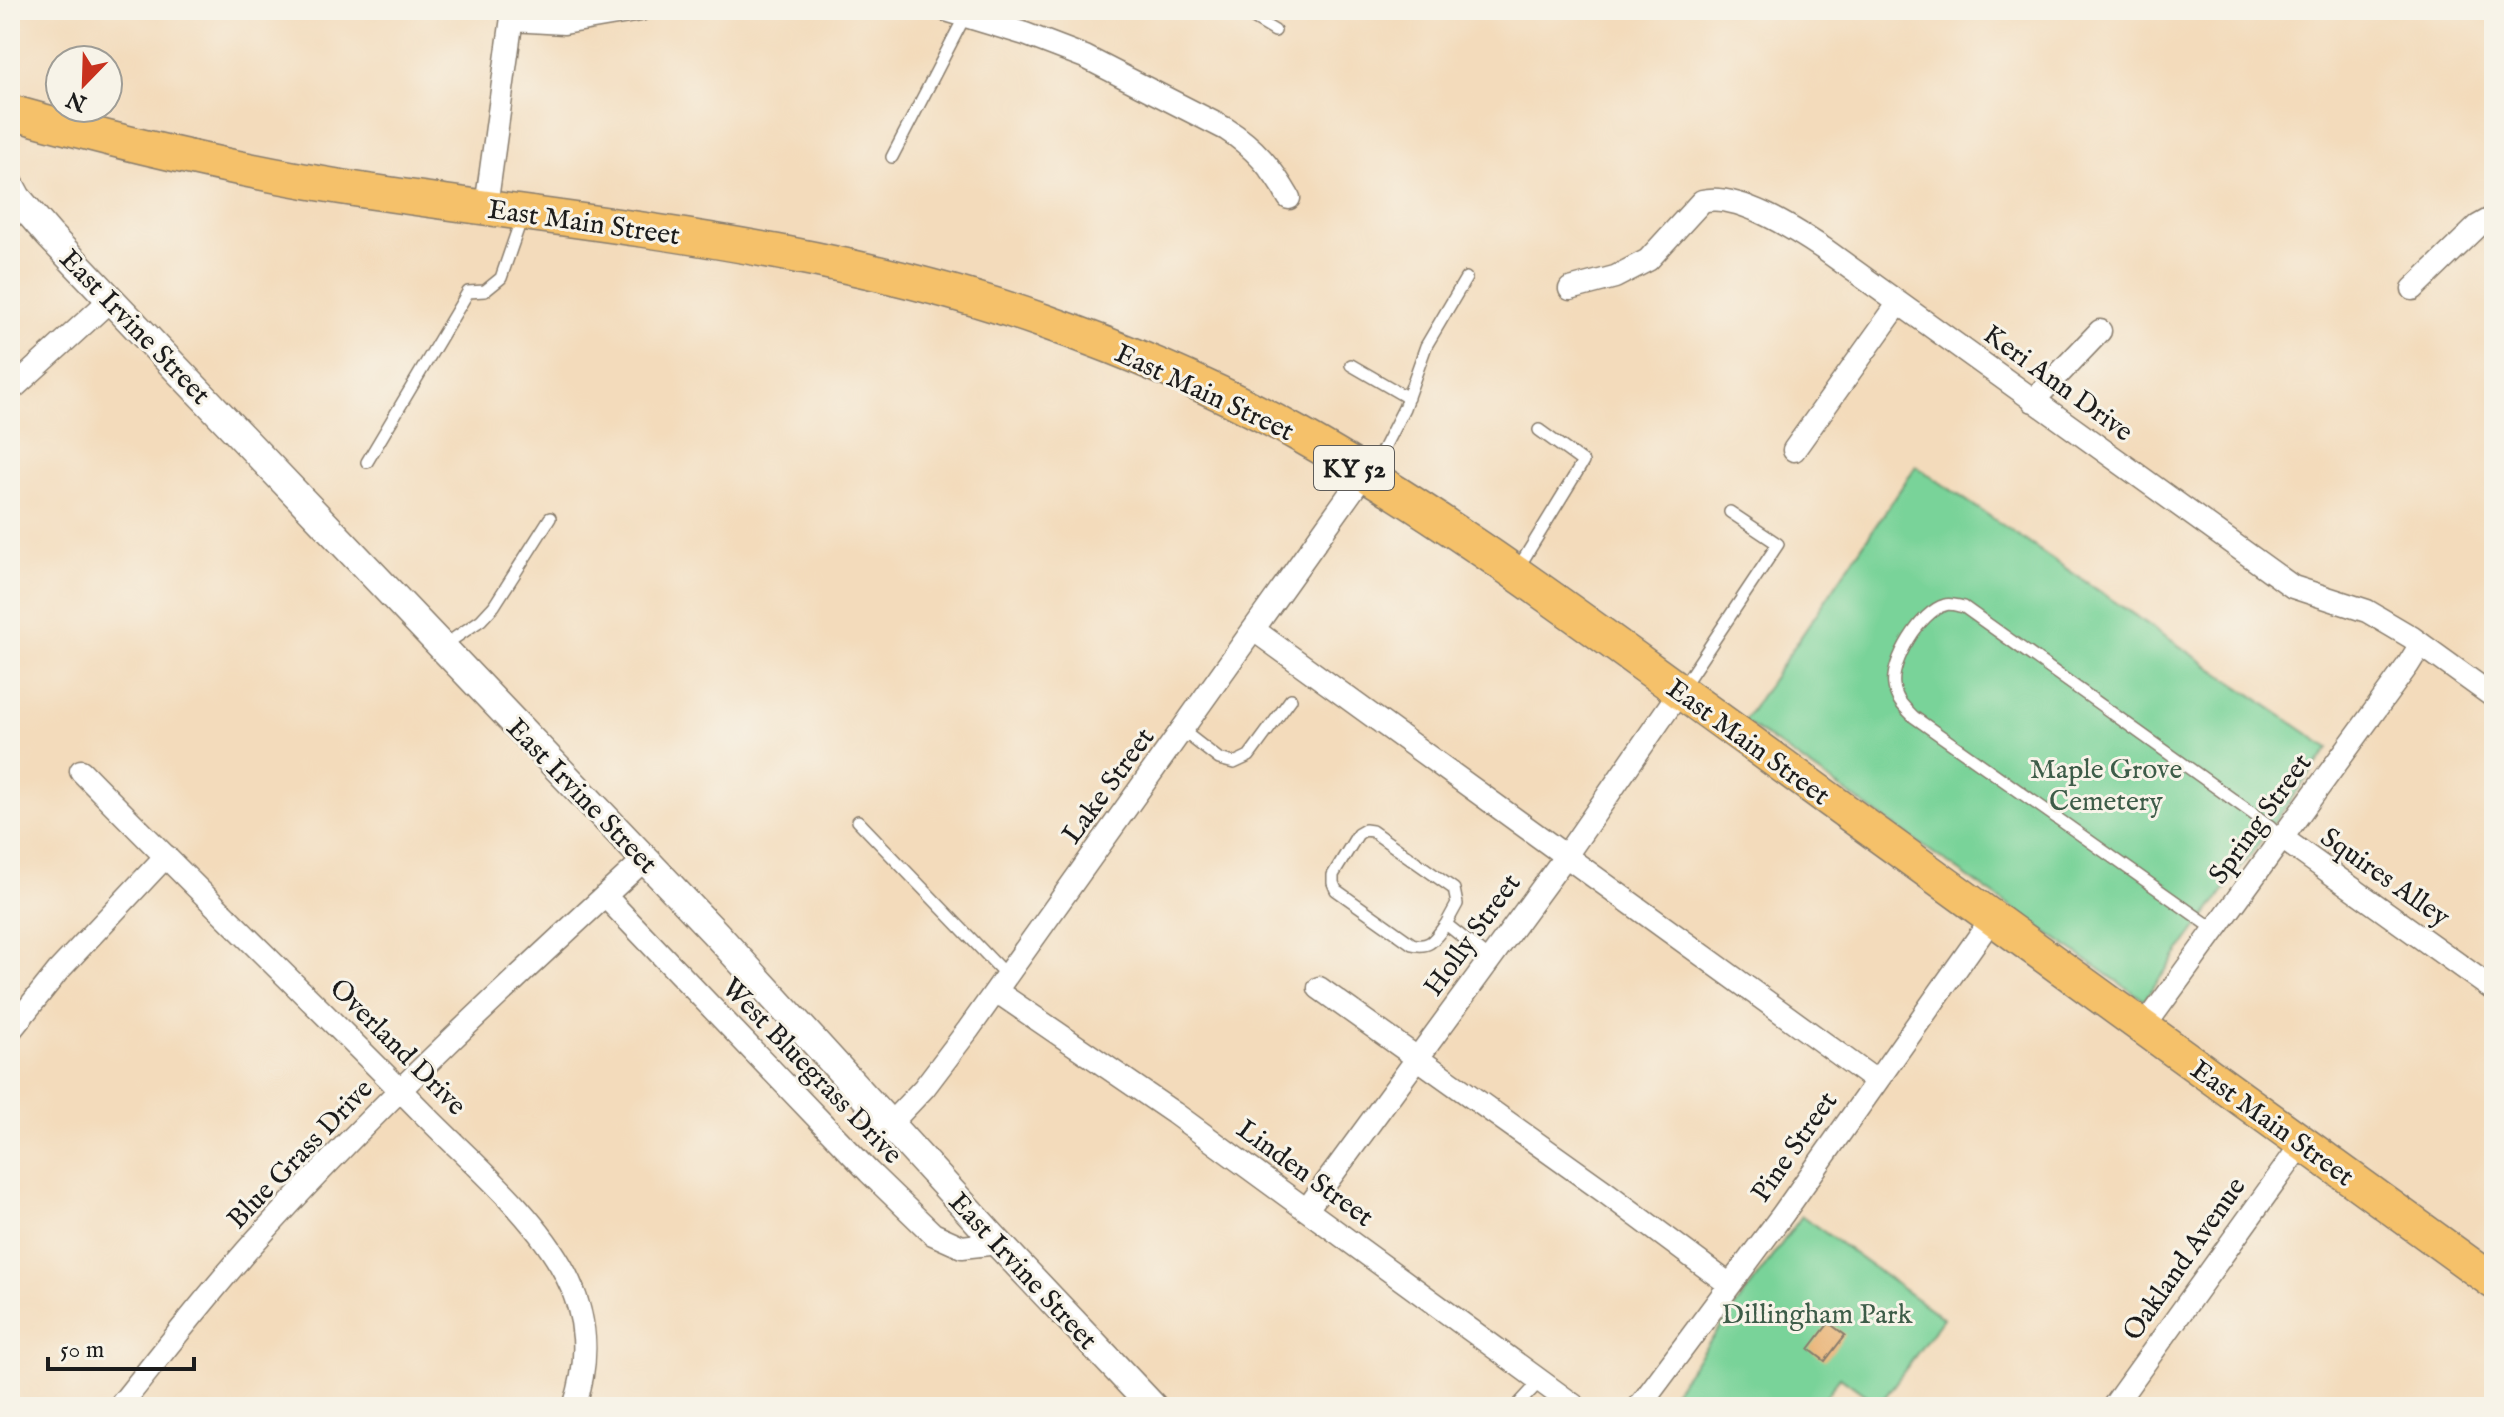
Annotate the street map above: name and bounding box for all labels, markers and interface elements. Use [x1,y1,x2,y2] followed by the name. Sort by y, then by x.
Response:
[44,44,124,124] north arrow
[63,84,92,118] text: N
[485,193,682,254] street label: East Main Street
[51,243,217,413] street label: East Irvine Street
[1976,318,2140,450] street label: Keri Ann Drive
[1109,336,1299,450] street label: East Main Street
[1314,446,1394,490] road number: KY 52
[1659,672,1836,814] street label: East Main Street
[498,712,664,882] street label: East Irvine Street
[1055,721,1163,851] street label: Lake Street
[2202,747,2320,892] street label: Spring Street
[2030,753,2182,820] park label: Maple Grove Cemetery
[2313,821,2456,936] street label: Squires Alley
[1417,867,1529,1004] street label: Holly Street
[713,971,909,1172] street label: West Bluegrass Drive
[321,972,473,1124] street label: Overland Drive
[2183,1053,2360,1195] street label: East Main Street
[220,1072,381,1237] street label: Blue Grass Drive
[1744,1085,1846,1210] street label: Pine Street
[1229,1113,1380,1236] street label: Linden Street
[2116,1171,2254,1348] street label: Oakland Avenue
[940,1186,1104,1358] street label: East Irvine Street
[1722,1298,1913,1333] park label: Dillingham Park
[48,1321,194,1371] scale bar
[60,1335,104,1366] text: 50 m

